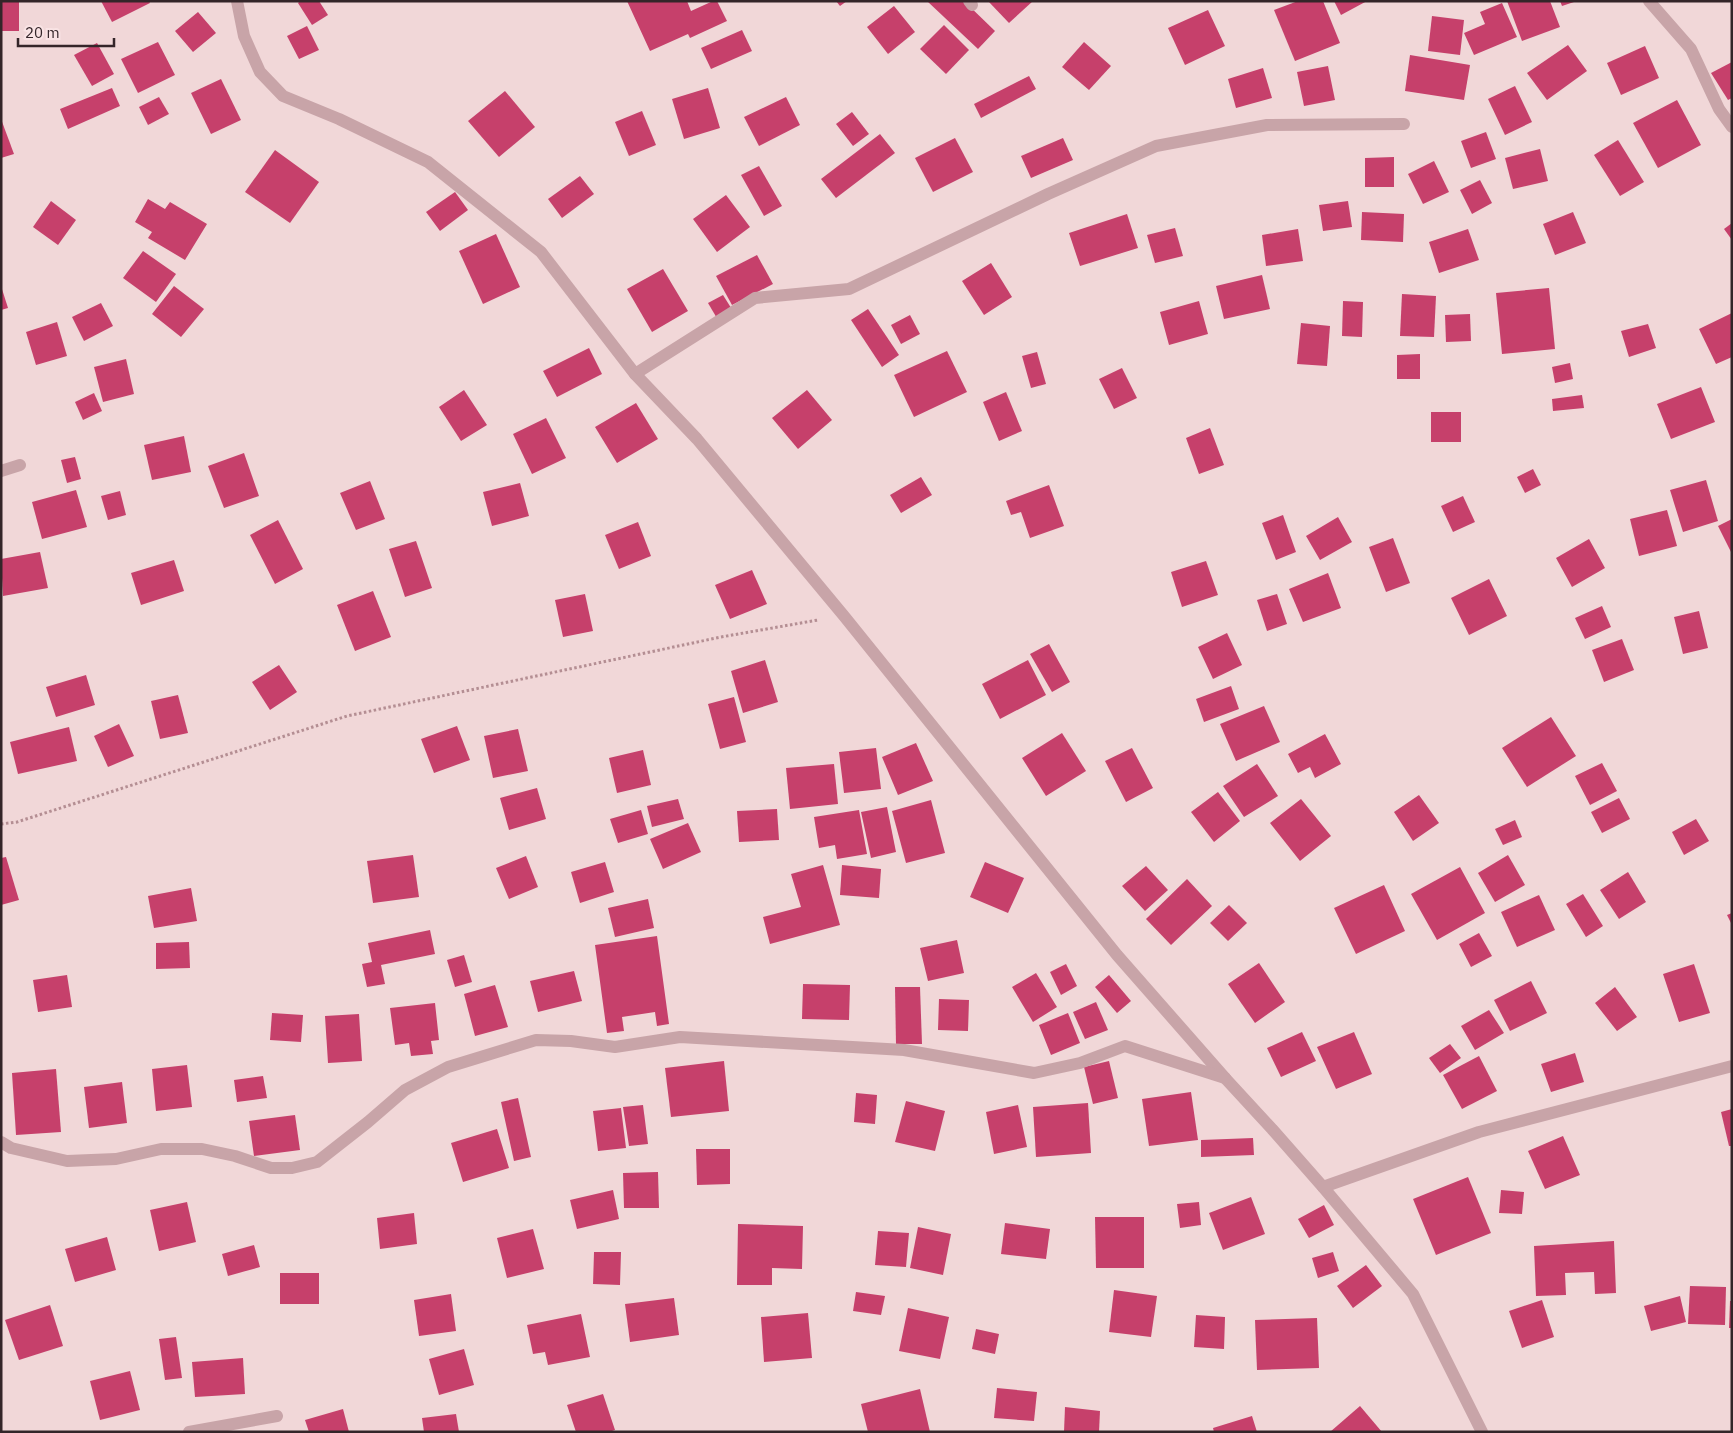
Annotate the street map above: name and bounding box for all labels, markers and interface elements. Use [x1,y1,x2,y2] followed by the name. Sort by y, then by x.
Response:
[18,15,114,47] scale bar
[25,23,60,42] text: 20 m

